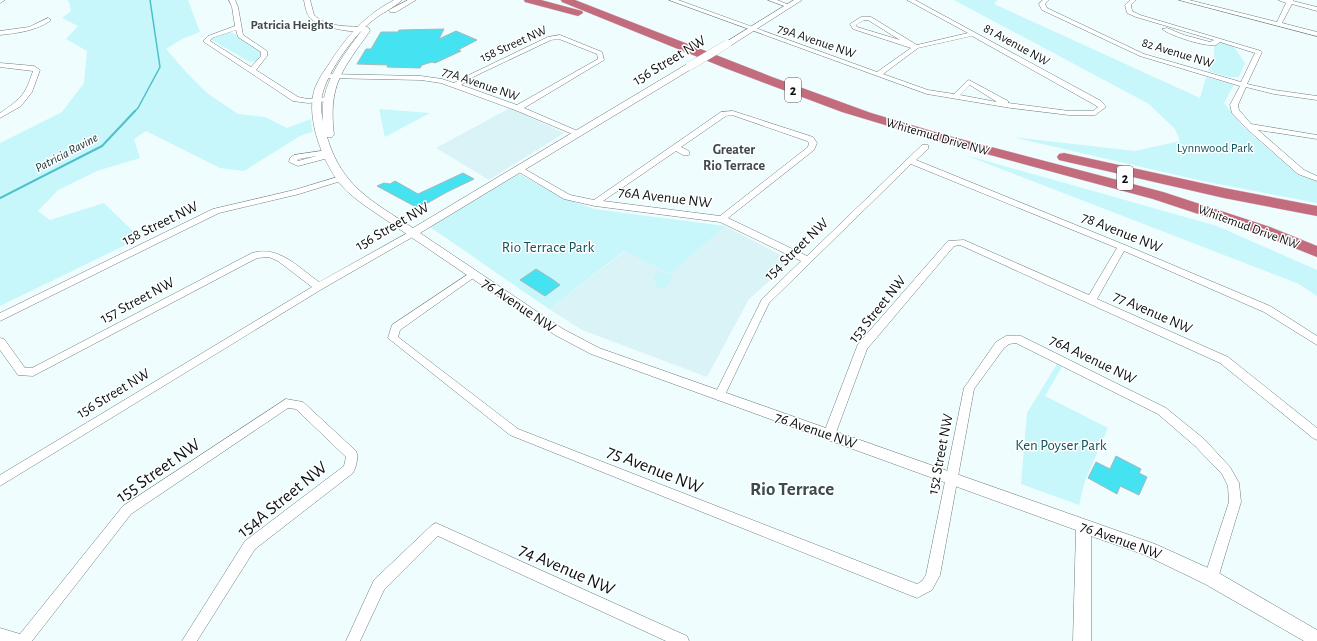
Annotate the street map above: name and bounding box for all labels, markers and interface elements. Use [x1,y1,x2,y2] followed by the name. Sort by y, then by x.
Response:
[250,19,334,32] district label: Patricia Heights
[776,22,858,61] street label: 79A Avenue NW
[981,22,1052,69] street label: 81 Avenue NW
[478,24,549,65] street label: 158 Street NW
[630,33,709,88] street label: 156 Street NW
[1140,36,1215,71] street label: 82 Avenue NW
[440,65,521,104] street label: 77A Avenue NW
[785,78,801,102] road number: 2
[885,116,991,159] street label: Whitemud Drive NW
[33,131,100,175] water label: Patricia Ravine
[1177,142,1253,155] park label: Lynnwood Park
[703,143,765,173] district label: Greater Rio Terrace
[1117,166,1133,190] road number: 2
[617,184,713,211] street label: 76A Avenue NW
[120,198,201,248] street label: 158 Street NW
[353,199,432,253] street label: 156 Street NW
[1196,203,1301,252] street label: Whitemud Drive NW
[1079,210,1165,256] street label: 78 Avenue NW
[762,215,832,283] street label: 154 Street NW
[502,240,594,255] park label: Rio Terrace Park
[846,273,909,346] street label: 153 Street NW
[98,274,177,326] street label: 157 Street NW
[479,275,559,336] street label: 76 Avenue NW
[1111,288,1195,337] street label: 77 Avenue NW
[1047,332,1139,387] street label: 76A Avenue NW
[74,366,153,421] street label: 156 Street NW
[773,409,859,452] street label: 76 Avenue NW
[925,412,956,496] street label: 152 Street NW
[113,435,204,506] street label: 155 Street NW
[1015,438,1107,453] park label: Ken Poyser Park
[604,443,705,497] street label: 75 Avenue NW
[235,458,331,541] street label: 154A Street NW
[750,480,834,499] district label: Rio Terrace
[1078,519,1164,562] street label: 76 Avenue NW
[516,541,617,599] street label: 74 Avenue NW

